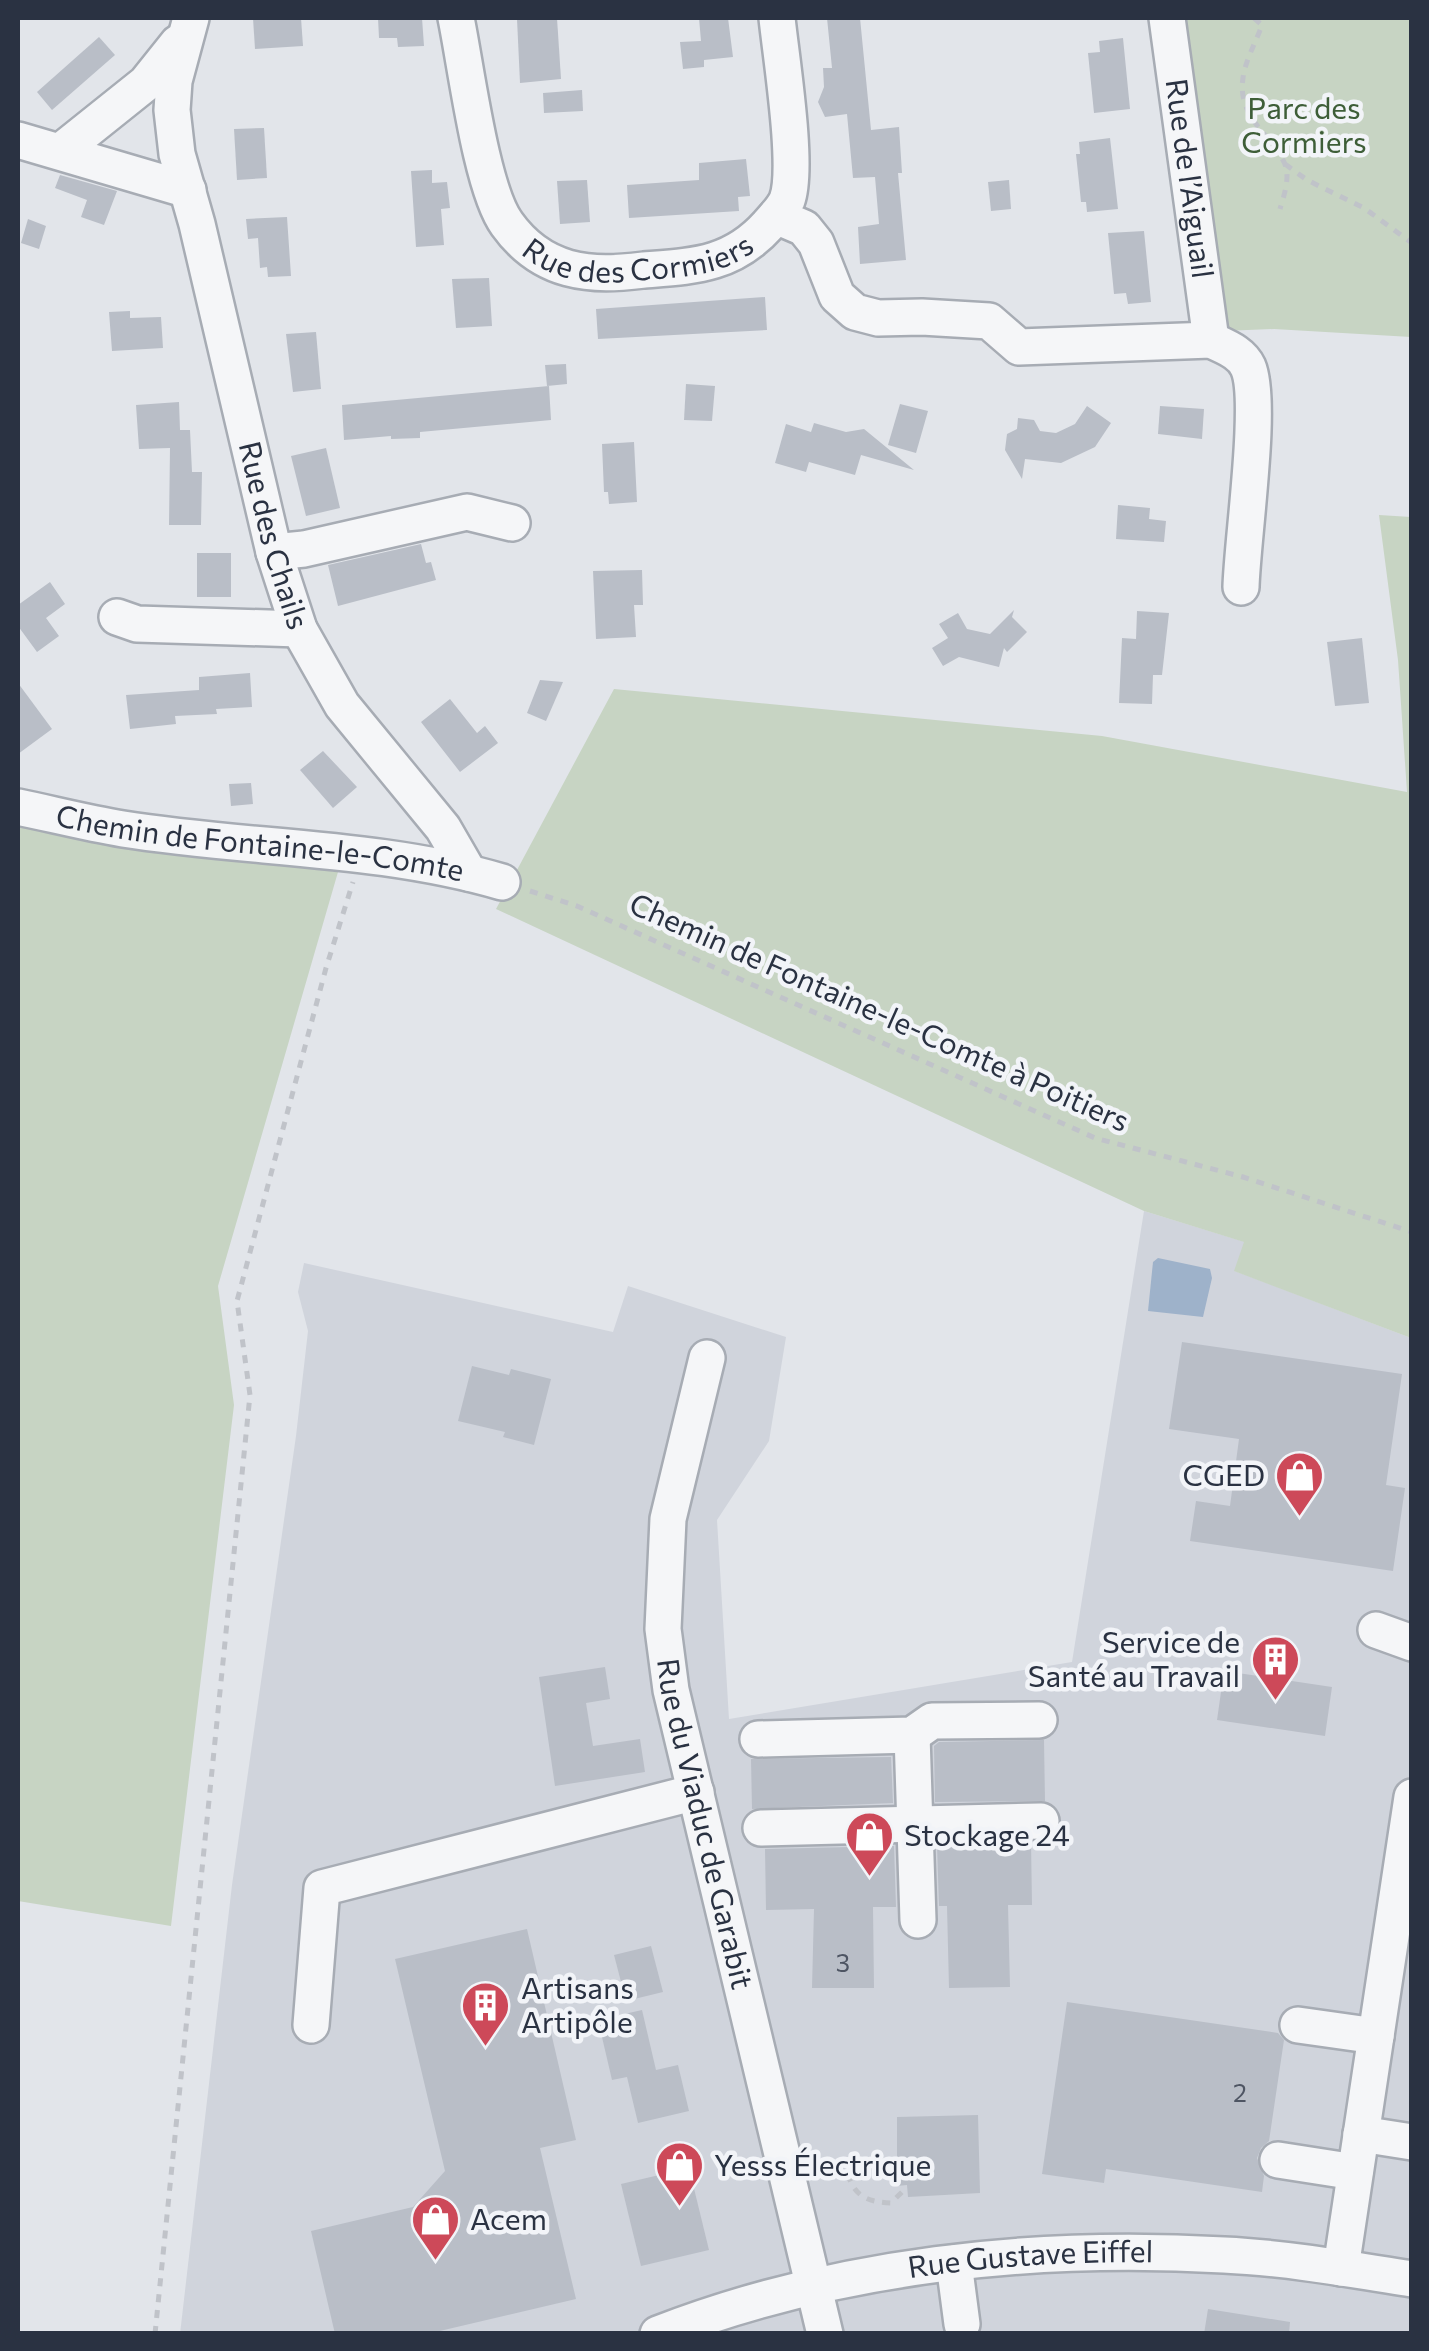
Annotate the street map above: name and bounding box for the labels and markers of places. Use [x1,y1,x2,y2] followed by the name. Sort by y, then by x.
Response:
[1274,1450,1326,1518] shop icon: CGED
[1183,1455,1265,1492] place label: CGED
[1028,1622,1240,1693] place label: Service de Santé au Travail
[1249,1634,1301,1702] building icon: Service de Santé au Travail
[843,1810,895,1878] shop icon: Stockage 24
[904,1815,1070,1852] place label: Stockage 24
[521,1968,634,2039] place label: Artisans Artipôle
[460,1980,512,2048] building icon: Artisans Artipôle
[653,2140,705,2208] shop icon: Yesss Électrique
[714,2145,931,2182] place label: Yesss Électrique
[409,2194,461,2262] shop icon: Acem
[470,2199,547,2236] place label: Acem

